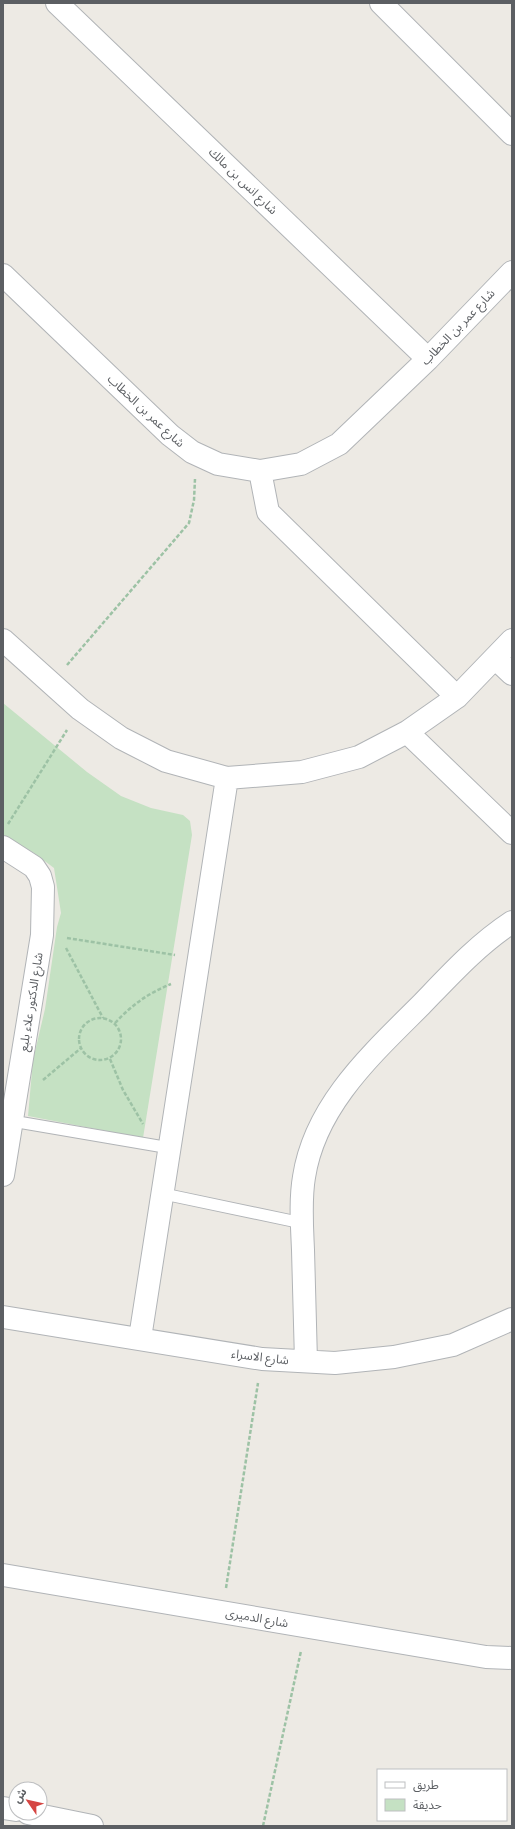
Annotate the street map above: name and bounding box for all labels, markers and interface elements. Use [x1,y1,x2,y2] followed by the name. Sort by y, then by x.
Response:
[204,144,281,219] street label: شارع انس بن مالك
[418,286,499,369] street label: شارع عمر بن الخطاب
[103,371,188,452] street label: شارع عمر بن الخطاب
[15,951,48,1053] street label: شارع الدكتور علاء بلبع
[230,1346,290,1369] street label: شارع الاسراء
[224,1605,290,1632] street label: شارع الدميرى
[377,1769,507,1821] legend
[413,1777,439,1793] text: طريق
[8,1781,48,1821] north arrow
[10,1785,30,1806] text: ش
[413,1797,442,1813] text: حديقة

